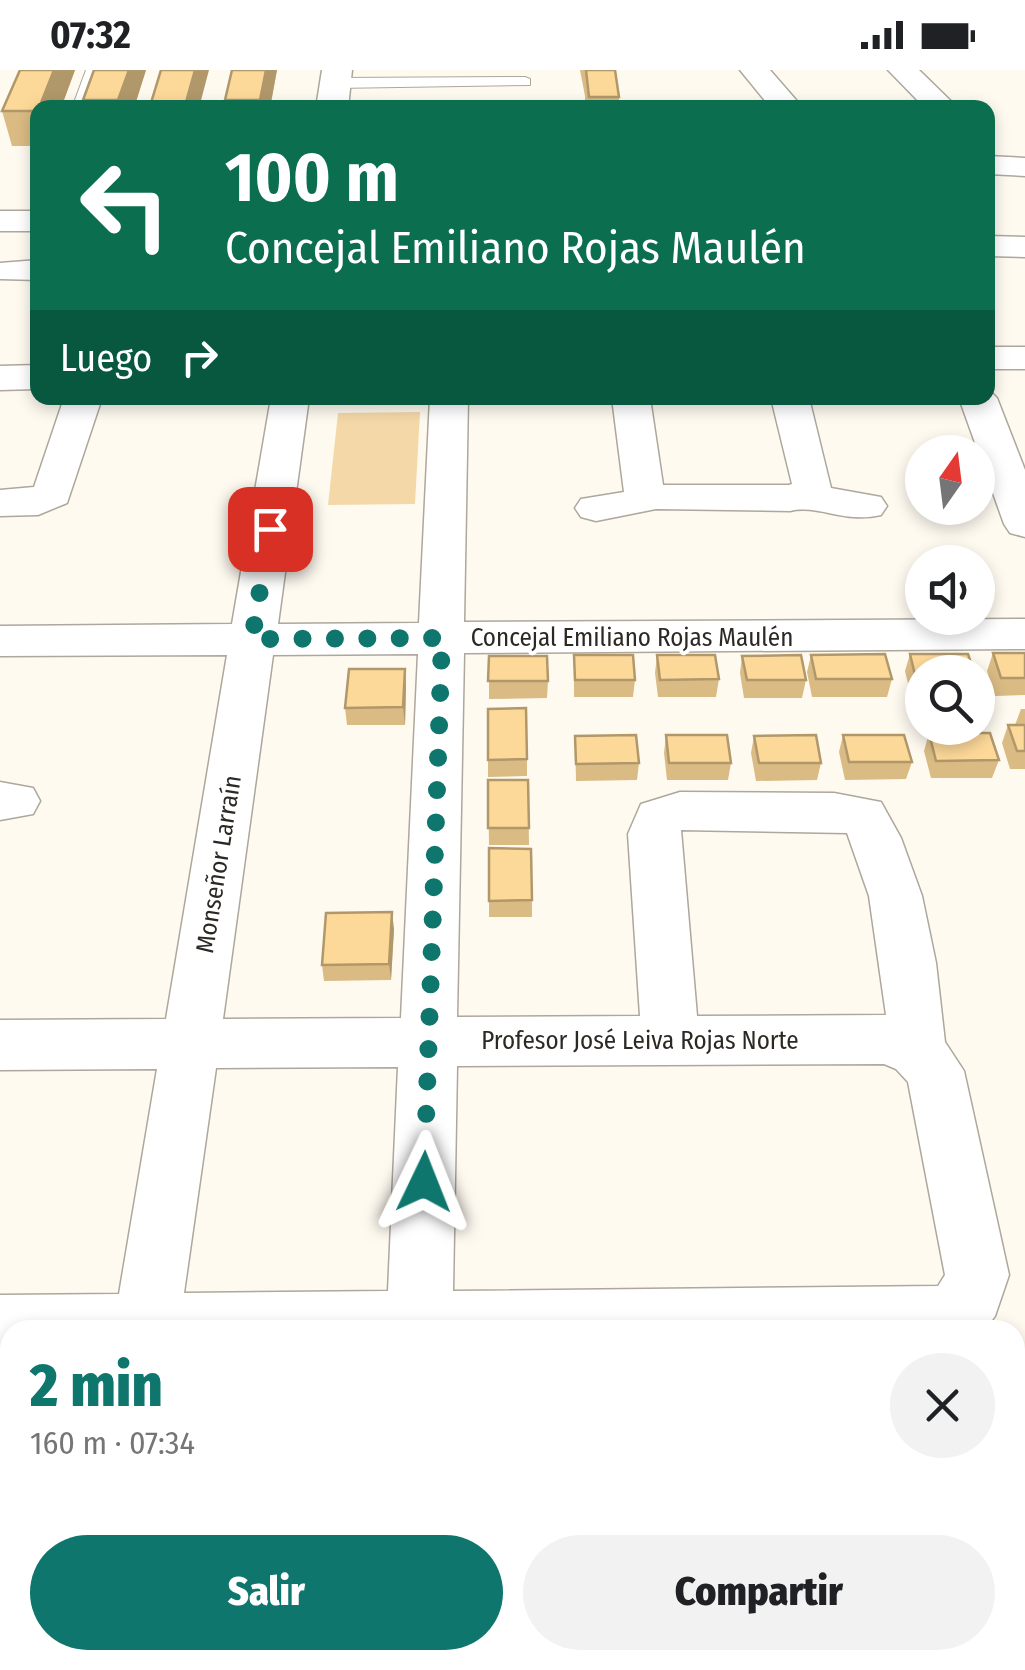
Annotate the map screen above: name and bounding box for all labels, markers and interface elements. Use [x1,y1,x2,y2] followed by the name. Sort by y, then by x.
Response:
[50,12,131,58] text: 07:32
[225,136,399,220] text: 100 m
[60,140,190,270] icon: left
[225,221,806,275] text: Concejal Emiliano Rojas Maulén
[172,330,227,385] icon: right
[60,335,152,381] text: Luego
[905,435,995,525] north arrow
[905,435,995,745] map controls
[228,487,313,572] pin
[243,502,298,557] icon: arrive
[905,545,995,635] button: sound
[471,623,793,653] street label: Concejal Emiliano Rojas Maulén
[905,655,995,745] button: search
[190,773,248,955] street label: Monseñor Larraín
[481,1026,799,1056] street label: Profesor José Leiva Rojas Norte
[372,1130,476,1234] position arrow
[30,1350,163,1422] text: 2 min
[890,1353,995,1458] button: close
[30,1424,195,1462] text: 160 m · 07:34
[30,1535,503,1650] button: Salir
[523,1535,995,1650] button: Compartir

